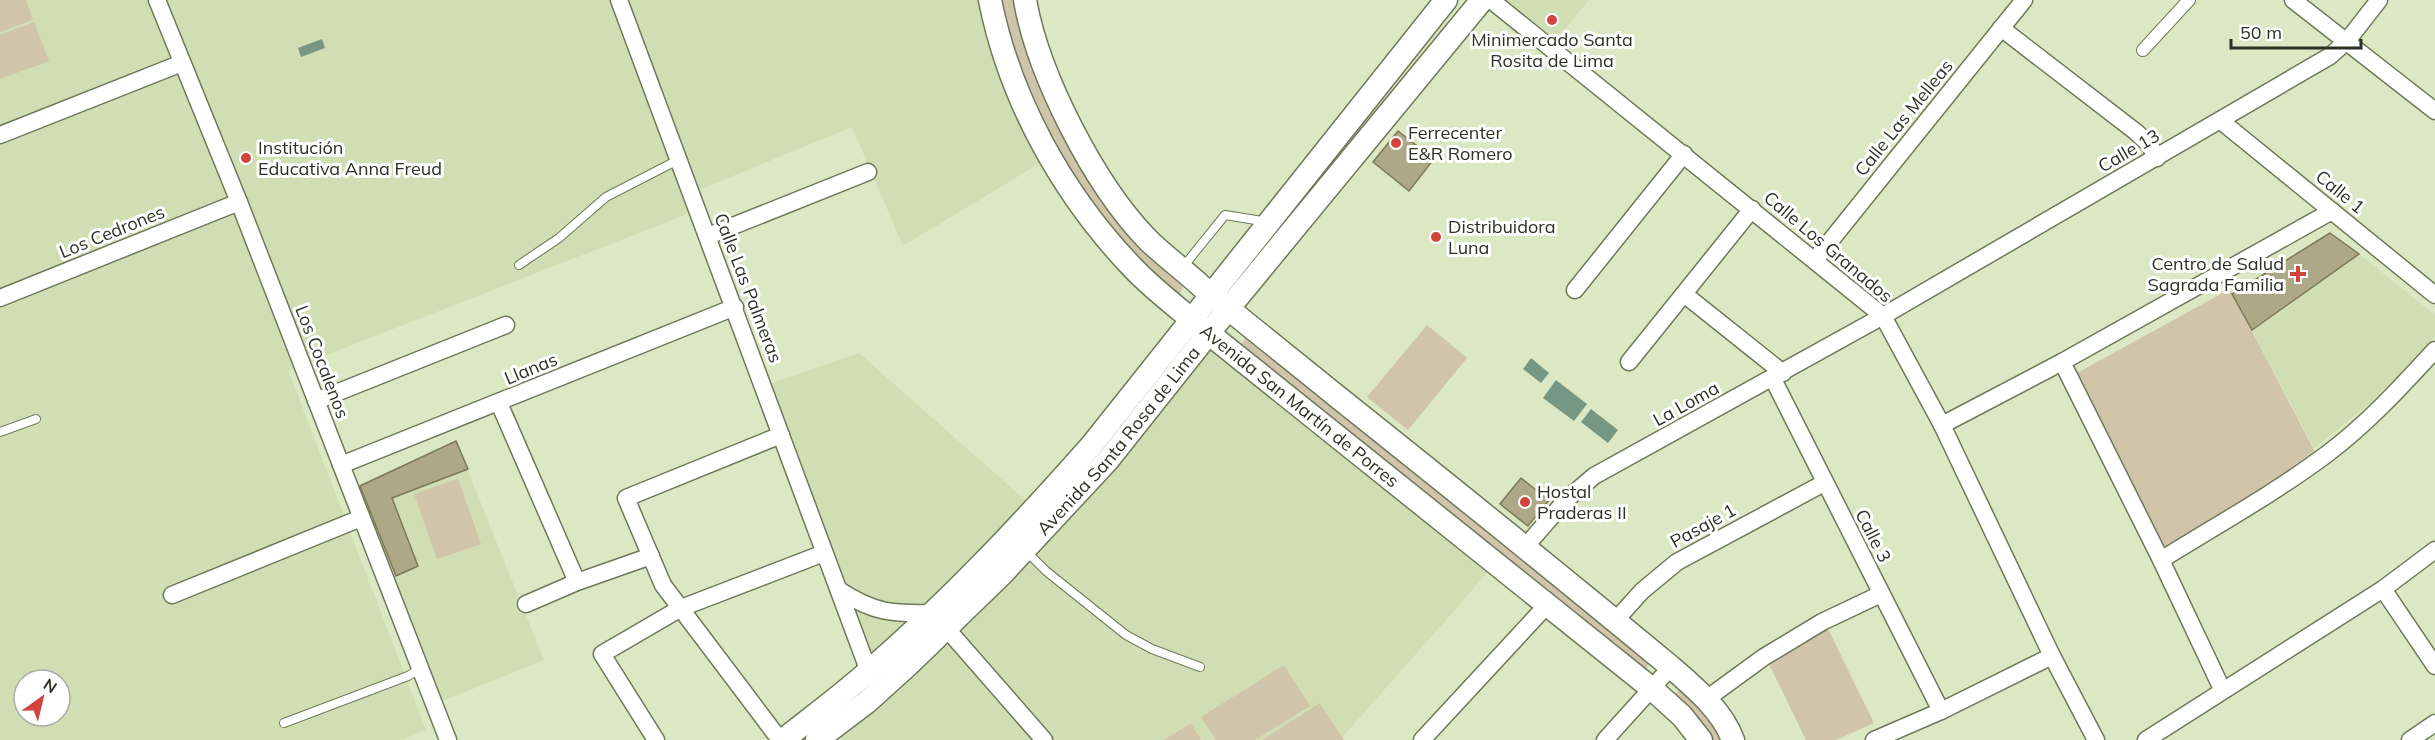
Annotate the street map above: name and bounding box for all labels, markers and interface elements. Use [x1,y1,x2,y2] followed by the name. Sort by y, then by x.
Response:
[2231,12,2362,50] scale bar
[1545,13,1559,27] marker: Minimercado Santa Rosita de Lima
[2240,21,2282,44] text: 50 m
[1471,28,1633,72] place label: Minimercado Santa Rosita de Lima
[1850,55,1958,181] street label: Calle Las Melleas
[1408,121,1513,165] place label: Ferrecenter E&R Romero
[2094,124,2164,177] street label: Calle 13
[258,136,442,180] place label: Institución Educativa Anna Freud
[1389,136,1403,150] marker: Ferrecenter E&R Romero
[239,151,253,165] marker: Institución Educativa Anna Freud
[2311,165,2370,218] street label: Calle 1
[1759,186,1898,307] street label: Calle Los Granados
[56,200,168,263] street label: Los Cedrones
[709,210,788,366] street label: Calle Las Palmeras
[1448,215,1555,259] place label: Distribuidora Luna
[1429,230,1443,244] marker: Distribuidora Luna
[2148,252,2284,296] place label: Centro de Salud Sagrada Familia
[2289,265,2307,283] marker: Centro de Salud Sagrada Familia
[290,302,355,422] street label: Los Cocalenos
[1196,319,1404,492] street label: Avenida San Martín de Porres
[1032,342,1205,540] street label: Avenida Santa Rosa de Lima
[501,348,561,390] street label: Llanas
[1649,376,1723,431] street label: La Loma
[1537,480,1627,524] place label: Hostal Praderas II
[1518,495,1532,509] marker: Hostal Praderas II
[1666,498,1740,553] street label: Pasaje 1
[1850,505,1897,566] street label: Calle 3
[12,668,72,728] north arrow
[40,674,61,697] text: N

